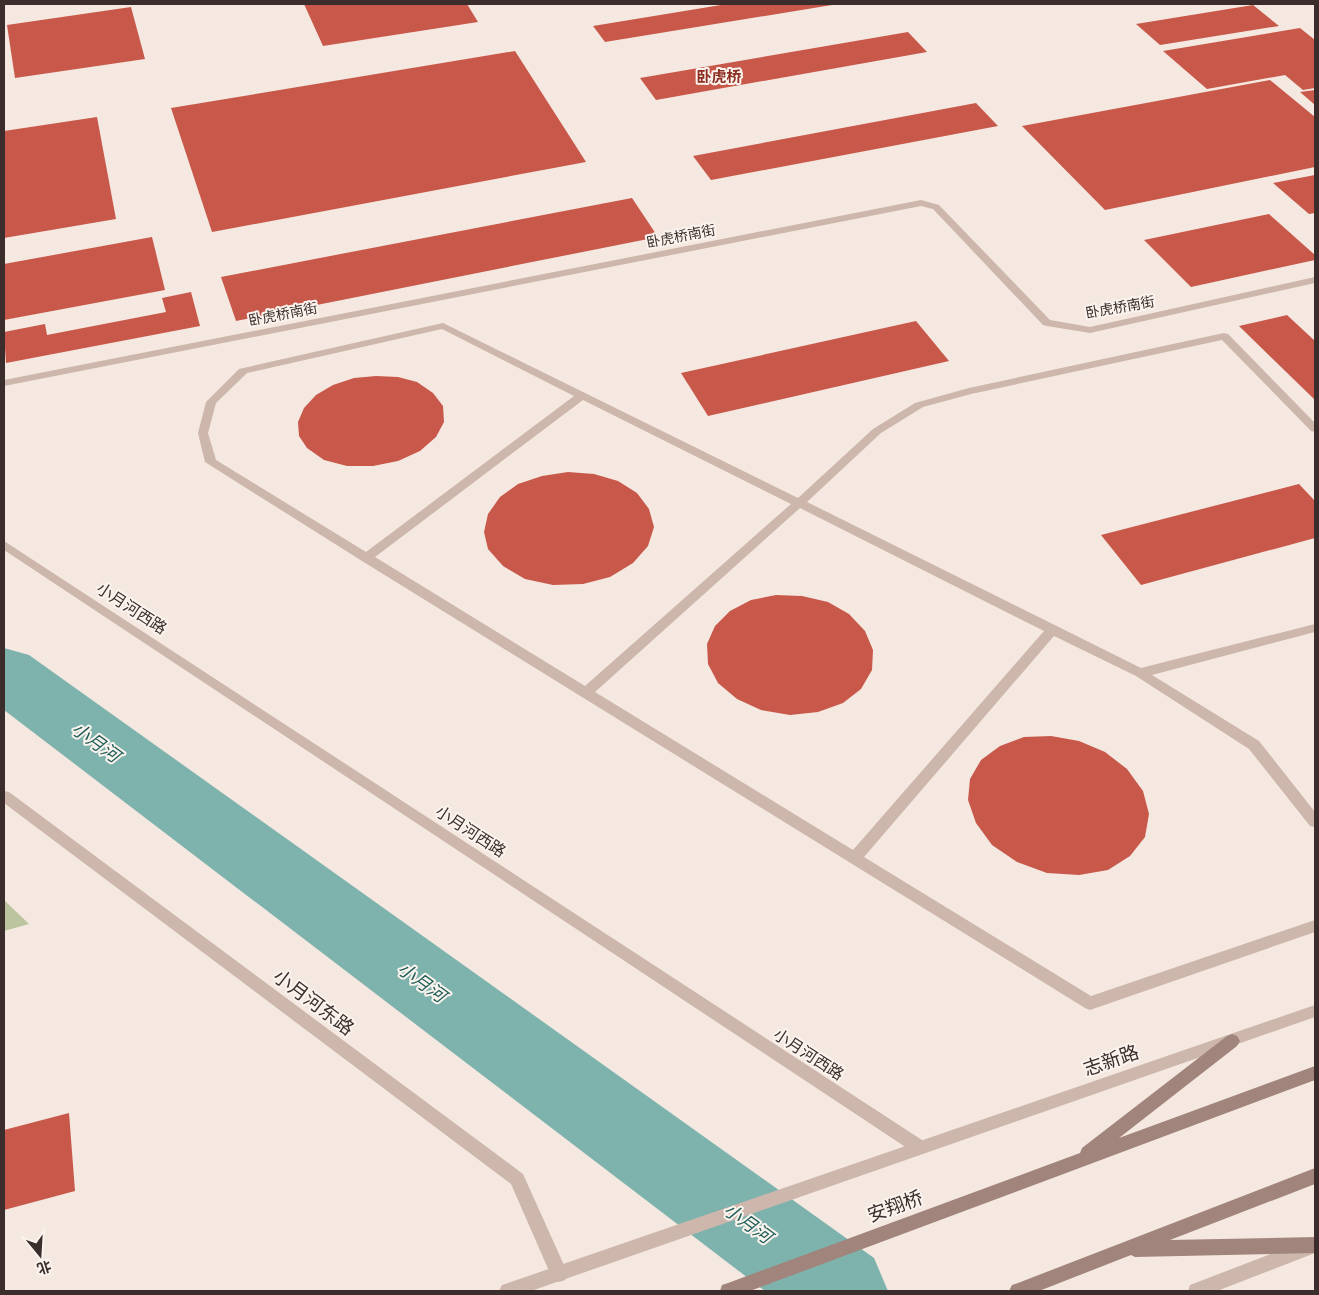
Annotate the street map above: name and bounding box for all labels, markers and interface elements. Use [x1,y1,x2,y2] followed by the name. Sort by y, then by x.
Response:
[696,67,742,86] district label: 卧虎桥
[645,220,717,252] street label: 卧虎桥南街
[1084,292,1156,322] street label: 卧虎桥南街
[247,298,319,330] street label: 卧虎桥南街
[93,578,171,638] street label: 小月河西路
[67,717,127,769] water label: 小月河
[432,801,510,861] street label: 小月河西路
[393,957,453,1009] water label: 小月河
[269,964,359,1040] street label: 小月河东路
[770,1024,848,1084] street label: 小月河西路
[1080,1039,1142,1081] street label: 志新路
[864,1185,926,1227] street label: 安翔桥
[719,1198,779,1250] water label: 小月河
[15,1230,65,1280] north arrow
[35,1257,53,1278] text: 北

